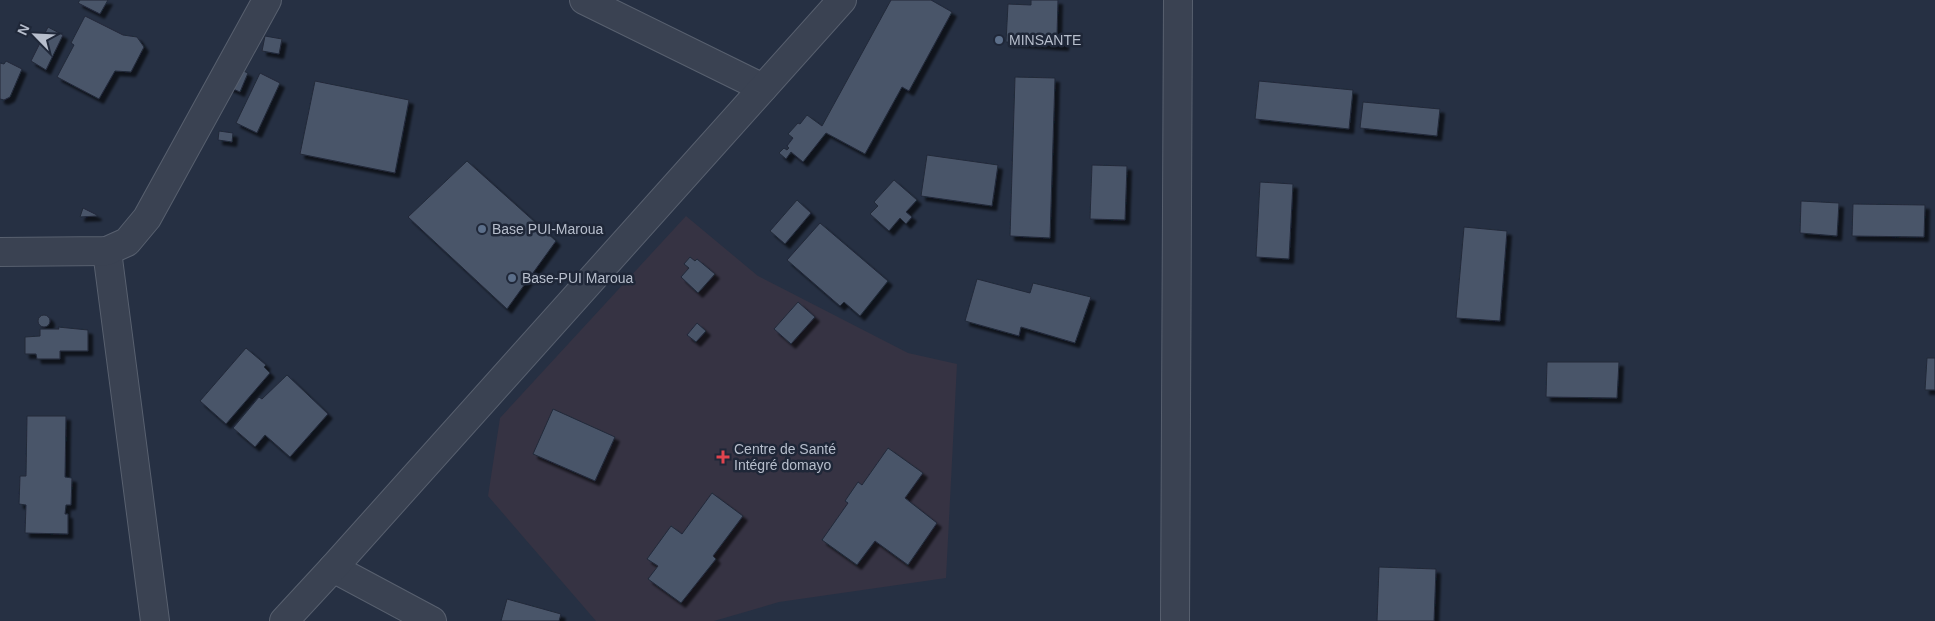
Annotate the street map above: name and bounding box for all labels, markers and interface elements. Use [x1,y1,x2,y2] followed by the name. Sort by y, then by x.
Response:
[10,10,60,60] north arrow
[14,22,32,38] text: N
[1009,32,1081,48] place label: MINSANTE
[993,34,1005,46] marker: MINSANTE
[492,221,603,237] place label: Base PUI-Maroua
[476,223,488,235] marker: Base PUI-Maroua
[522,270,633,286] place label: Base-PUI Maroua
[506,272,518,284] marker: Base-PUI Maroua
[734,441,836,473] place label: Centre de Santé Intégré domayo
[716,450,730,464] marker: Centre de Santé Intégré domayo

